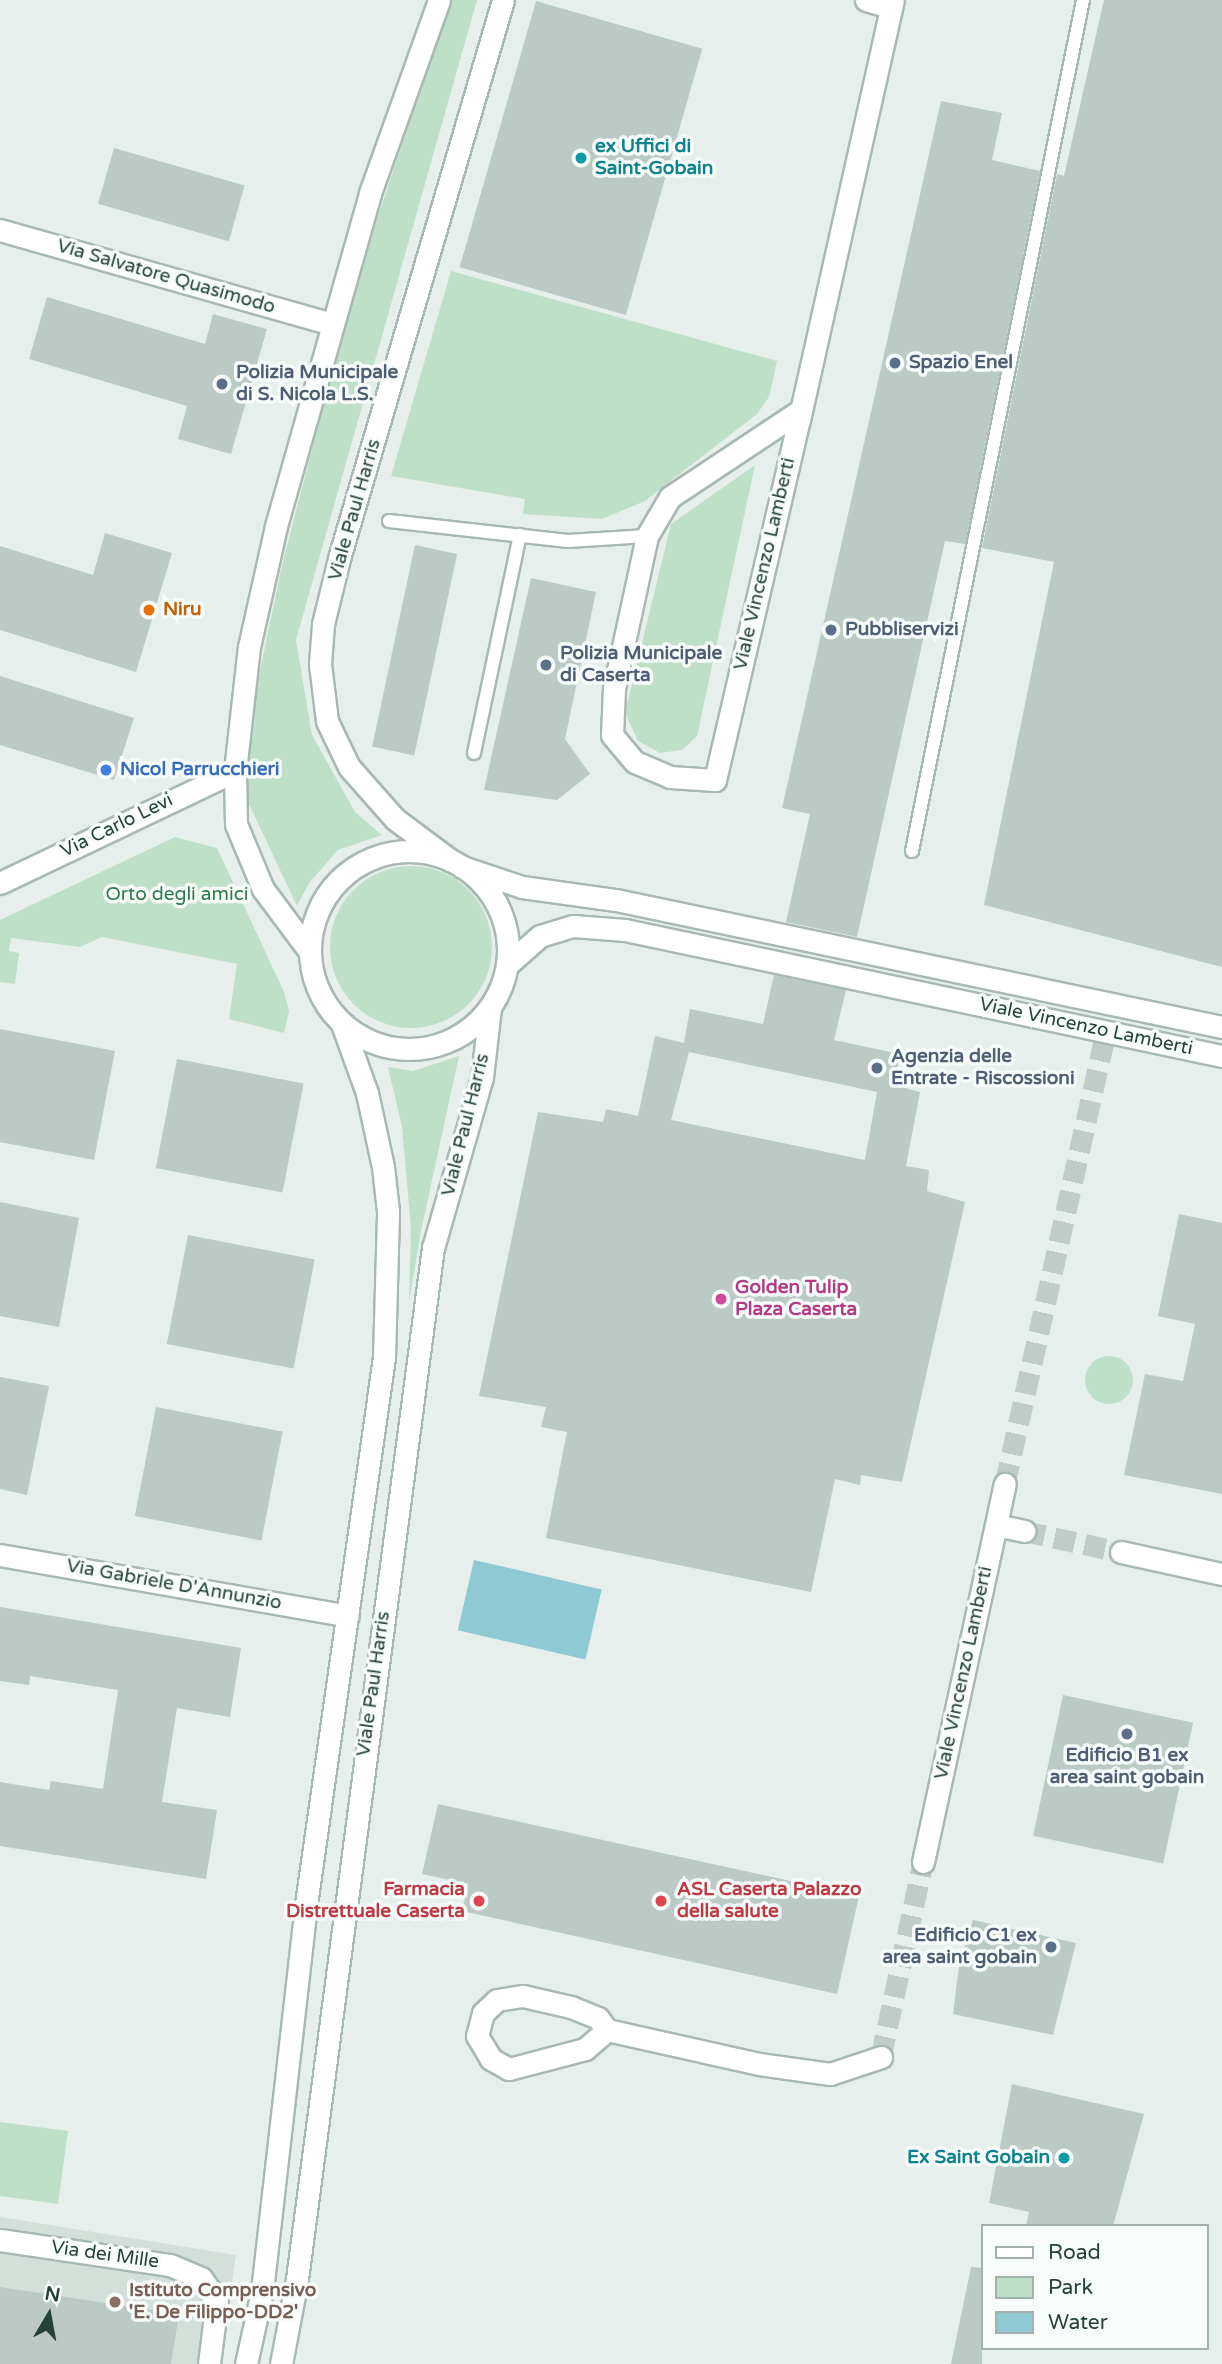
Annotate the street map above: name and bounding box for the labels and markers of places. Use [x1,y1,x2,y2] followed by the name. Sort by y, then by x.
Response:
[595,136,713,180] place label: ex Uffici di Saint-Gobain
[573,150,589,166] marker: ex Uffici di Saint-Gobain
[909,352,1013,374] place label: Spazio Enel
[887,355,903,371] marker: Spazio Enel
[236,362,398,406] place label: Polizia Municipale di S. Nicola L.S.
[214,376,230,392] marker: Polizia Municipale di S. Nicola L.S.
[163,599,202,621] place label: Niru
[141,602,157,618] marker: Niru
[845,619,959,641] place label: Pubbliservizi
[823,622,839,638] marker: Pubbliservizi
[560,643,722,687] place label: Polizia Municipale di Caserta
[538,657,554,673] marker: Polizia Municipale di Caserta
[120,759,279,781] place label: Nicol Parrucchieri
[98,762,114,778] marker: Nicol Parrucchieri
[891,1046,1075,1090] place label: Agenzia delle Entrate - Riscossioni
[869,1060,885,1076] marker: Agenzia delle Entrate - Riscossioni
[735,1277,857,1321] place label: Golden Tulip Plaza Caserta
[713,1291,729,1307] marker: Golden Tulip Plaza Caserta
[1119,1726,1135,1742] marker: Edificio B1 ex area saint gobain
[1050,1745,1204,1789] place label: Edificio B1 ex area saint gobain
[286,1879,465,1923] place label: Farmacia Distrettuale Caserta
[677,1879,862,1923] place label: ASL Caserta Palazzo della salute
[651,1891,671,1911] marker: ASL Caserta Palazzo della salute
[471,1893,487,1909] marker: Farmacia Distrettuale Caserta
[882,1925,1037,1969] place label: Edificio C1 ex area saint gobain
[1043,1939,1059,1955] marker: Edificio C1 ex area saint gobain
[907,2147,1050,2169] place label: Ex Saint Gobain
[1056,2150,1072,2166] marker: Ex Saint Gobain
[129,2280,316,2324] place label: Istituto Comprensivo 'E. De Filippo-DD2'
[107,2294,123,2310] marker: Istituto Comprensivo 'E. De Filippo-DD2'

